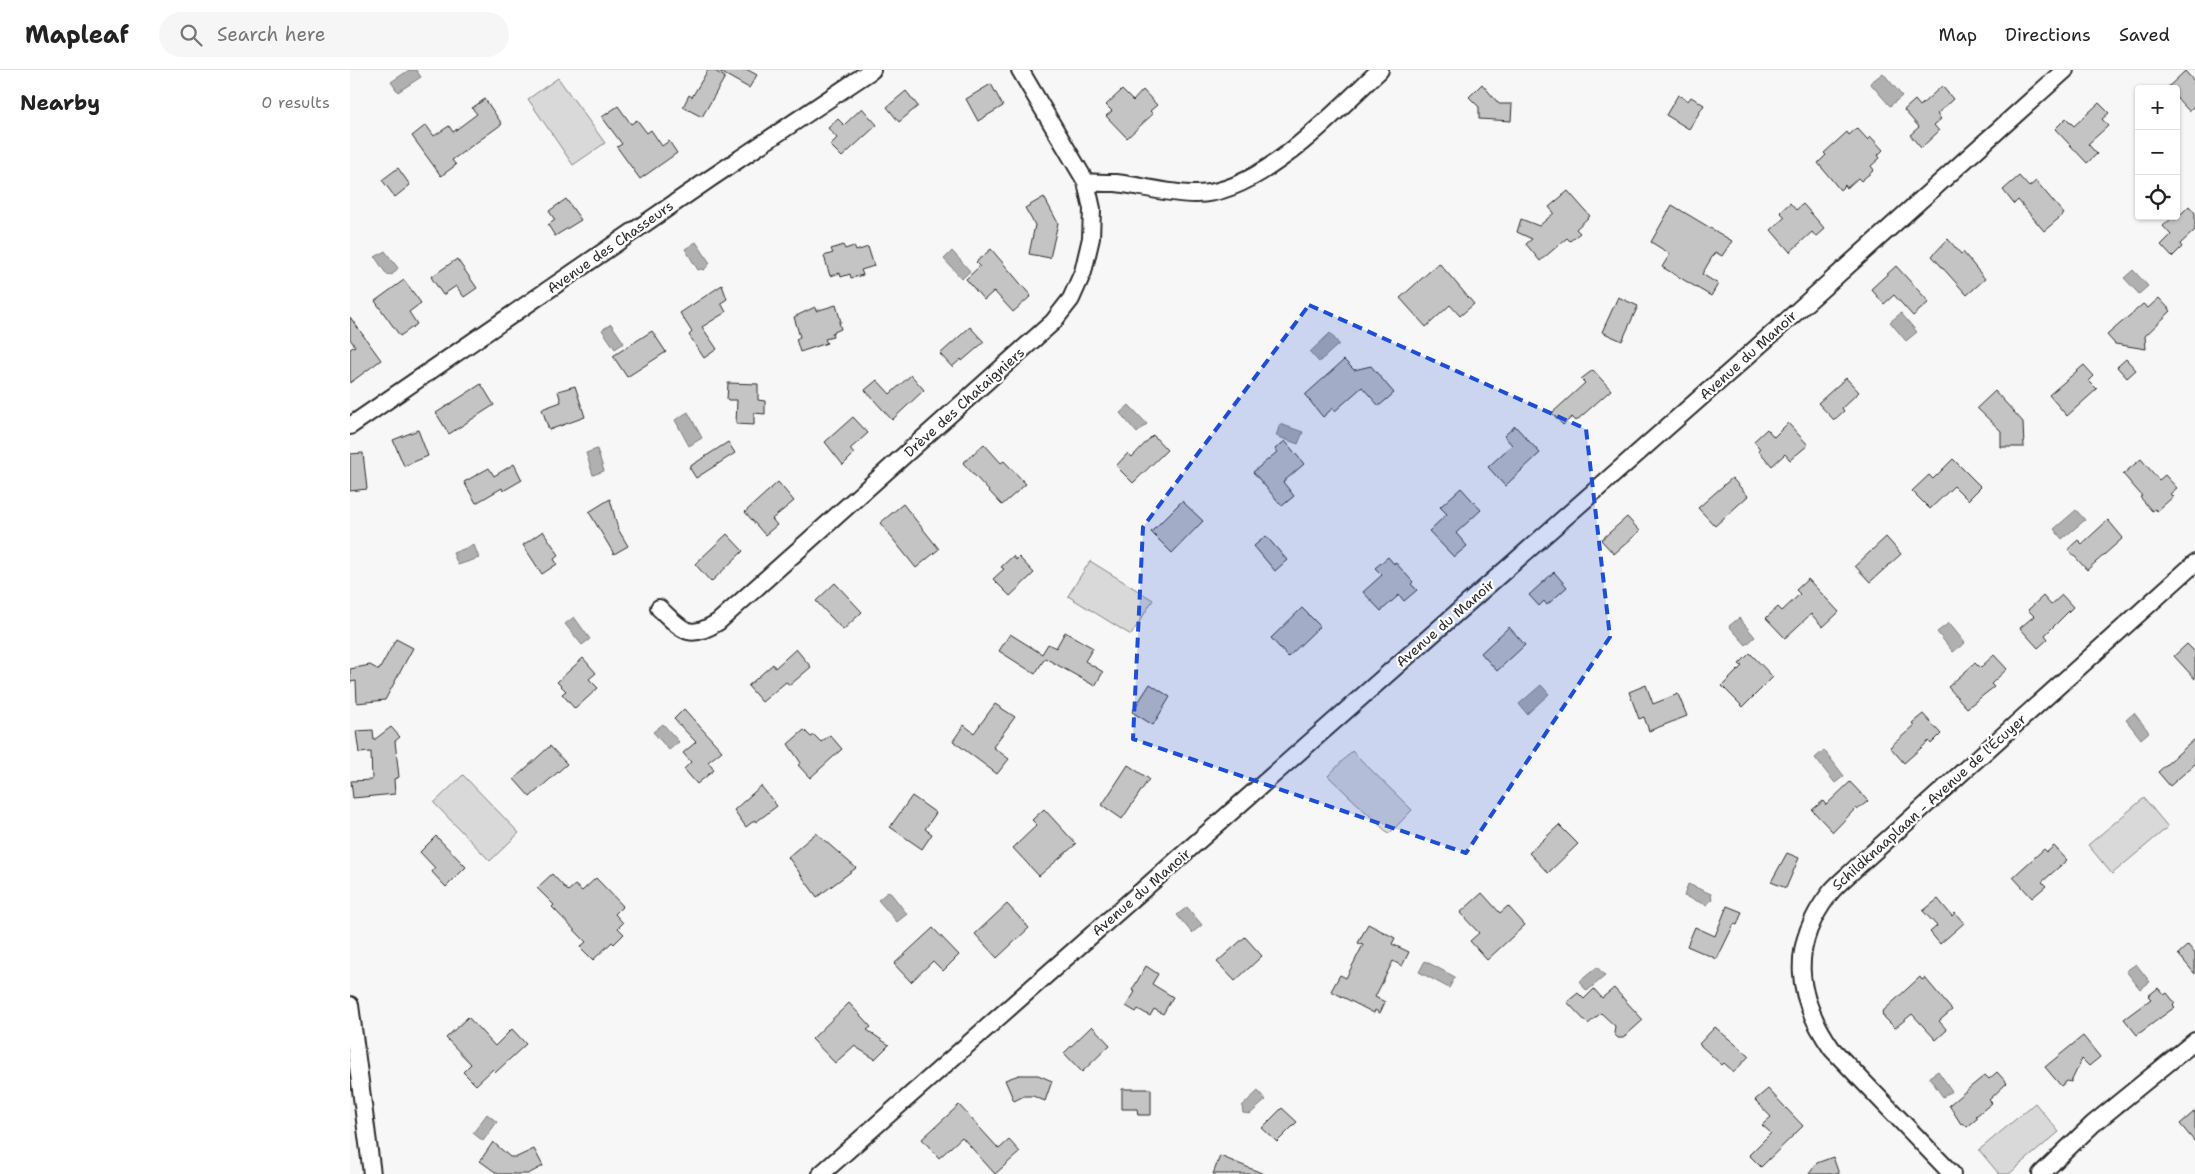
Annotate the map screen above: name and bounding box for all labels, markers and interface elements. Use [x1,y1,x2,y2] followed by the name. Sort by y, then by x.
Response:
[159,12,509,57] search box
[25,19,129,51] text: Mapleaf
[177,21,205,49] icon: search
[217,22,325,47] text: Search here
[1939,23,1977,47] text: Map
[2005,23,2091,47] text: Directions
[2119,23,2170,47] text: Saved
[2135,85,2180,220] map controls
[2135,85,2180,130] button: +
[20,89,100,117] text: Nearby
[261,92,330,113] text: 0 results
[2135,130,2180,175] button: −
[2135,175,2180,220] button: locate
[543,197,677,297] street label: Avenue des Chasseurs
[1696,306,1801,403] street label: Avenue du Manoir
[900,343,1028,461] street label: Drève des Chataigniers
[1392,575,1498,671] street label: Avenue du Manoir
[1828,710,2030,894] street label: Schildknaaplaan - Avenue de l'Écuyer
[1088,844,1194,940] street label: Avenue du Manoir

